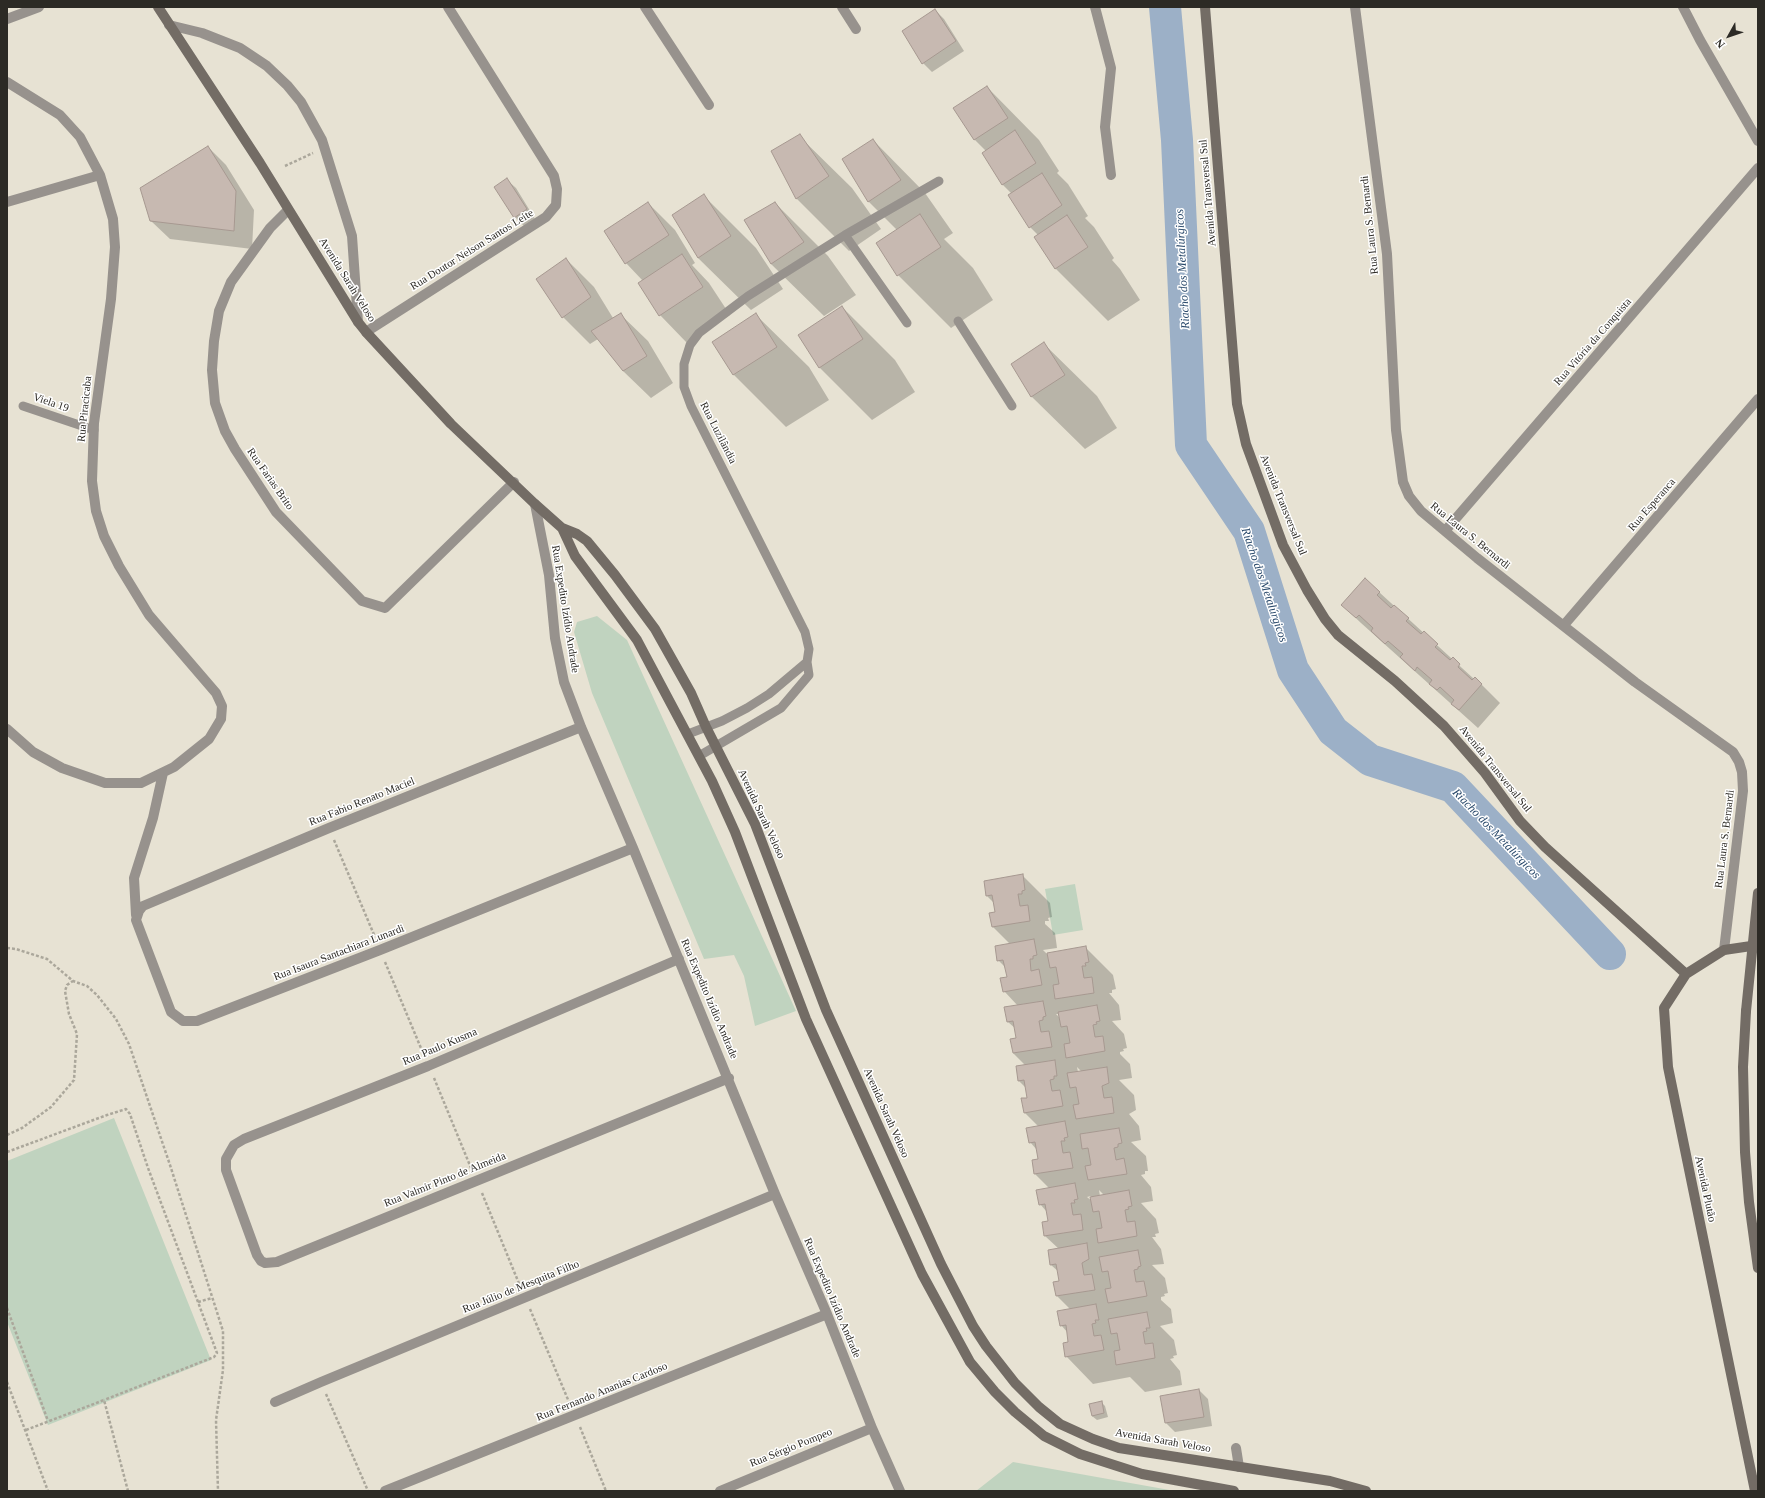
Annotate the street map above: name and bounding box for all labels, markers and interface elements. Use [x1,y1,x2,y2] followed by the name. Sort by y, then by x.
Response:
[1709,16,1749,56] north arrow
[1713,37,1727,51] text: N
[1197,139,1219,247] street label: Avenida Transversal Sul
[1358,175,1382,275] street label: Rua Laura S. Bernardi
[408,207,536,293] street label: Rua Doutor Nelson Santos Leite
[1173,209,1193,329] water label: Riacho dos Metalúrgicos
[316,235,378,325] street label: Avenida Sarah Veloso
[1551,296,1635,388] street label: Rua Vitória da Conquista
[75,375,95,443] street label: Rua Piracicaba
[31,391,71,415] street label: Viela 19
[697,400,739,466] street label: Rua Luzilândia
[244,445,296,513] street label: Rua Farias Brito
[1257,453,1309,557] street label: Avenida Transversal Sul
[1625,476,1679,534] street label: Rua Esperanca
[1427,500,1513,572] street label: Rua Laura S. Bernardi
[1238,526,1290,644] water label: Riacho dos Metalúrgicos
[548,544,582,674] street label: Rua Expedito Izídio Andrade
[1456,723,1534,815] street label: Avenida Transversal Sul
[735,767,787,861] street label: Avenida Sarah Veloso
[307,775,417,829] street label: Rua Fabio Renato Maciel
[1449,786,1543,882] water label: Riacho dos Metalúrgicos
[1712,789,1738,889] street label: Rua Laura S. Bernardi
[272,922,406,984] street label: Rua Isaura Santachiara Lunardi
[678,937,740,1061] street label: Rua Expedito Izídio Andrade
[401,1025,479,1069] street label: Rua Paulo Kusma
[860,1066,912,1160] street label: Avenida Sarah Veloso
[382,1150,508,1210] street label: Rua Valmir Pinto de Almeida
[1692,1155,1718,1223] street label: Avenida Plutão
[801,1236,863,1360] street label: Rua Expedito Izídio Andrade
[461,1258,581,1316] street label: Rua Júlio de Mesquita Filho
[535,1360,669,1424] street label: Rua Fernando Ananias Cardoso
[748,1425,834,1471] street label: Rua Sérgio Pompeo
[1114,1426,1212,1456] street label: Avenida Sarah Veloso

